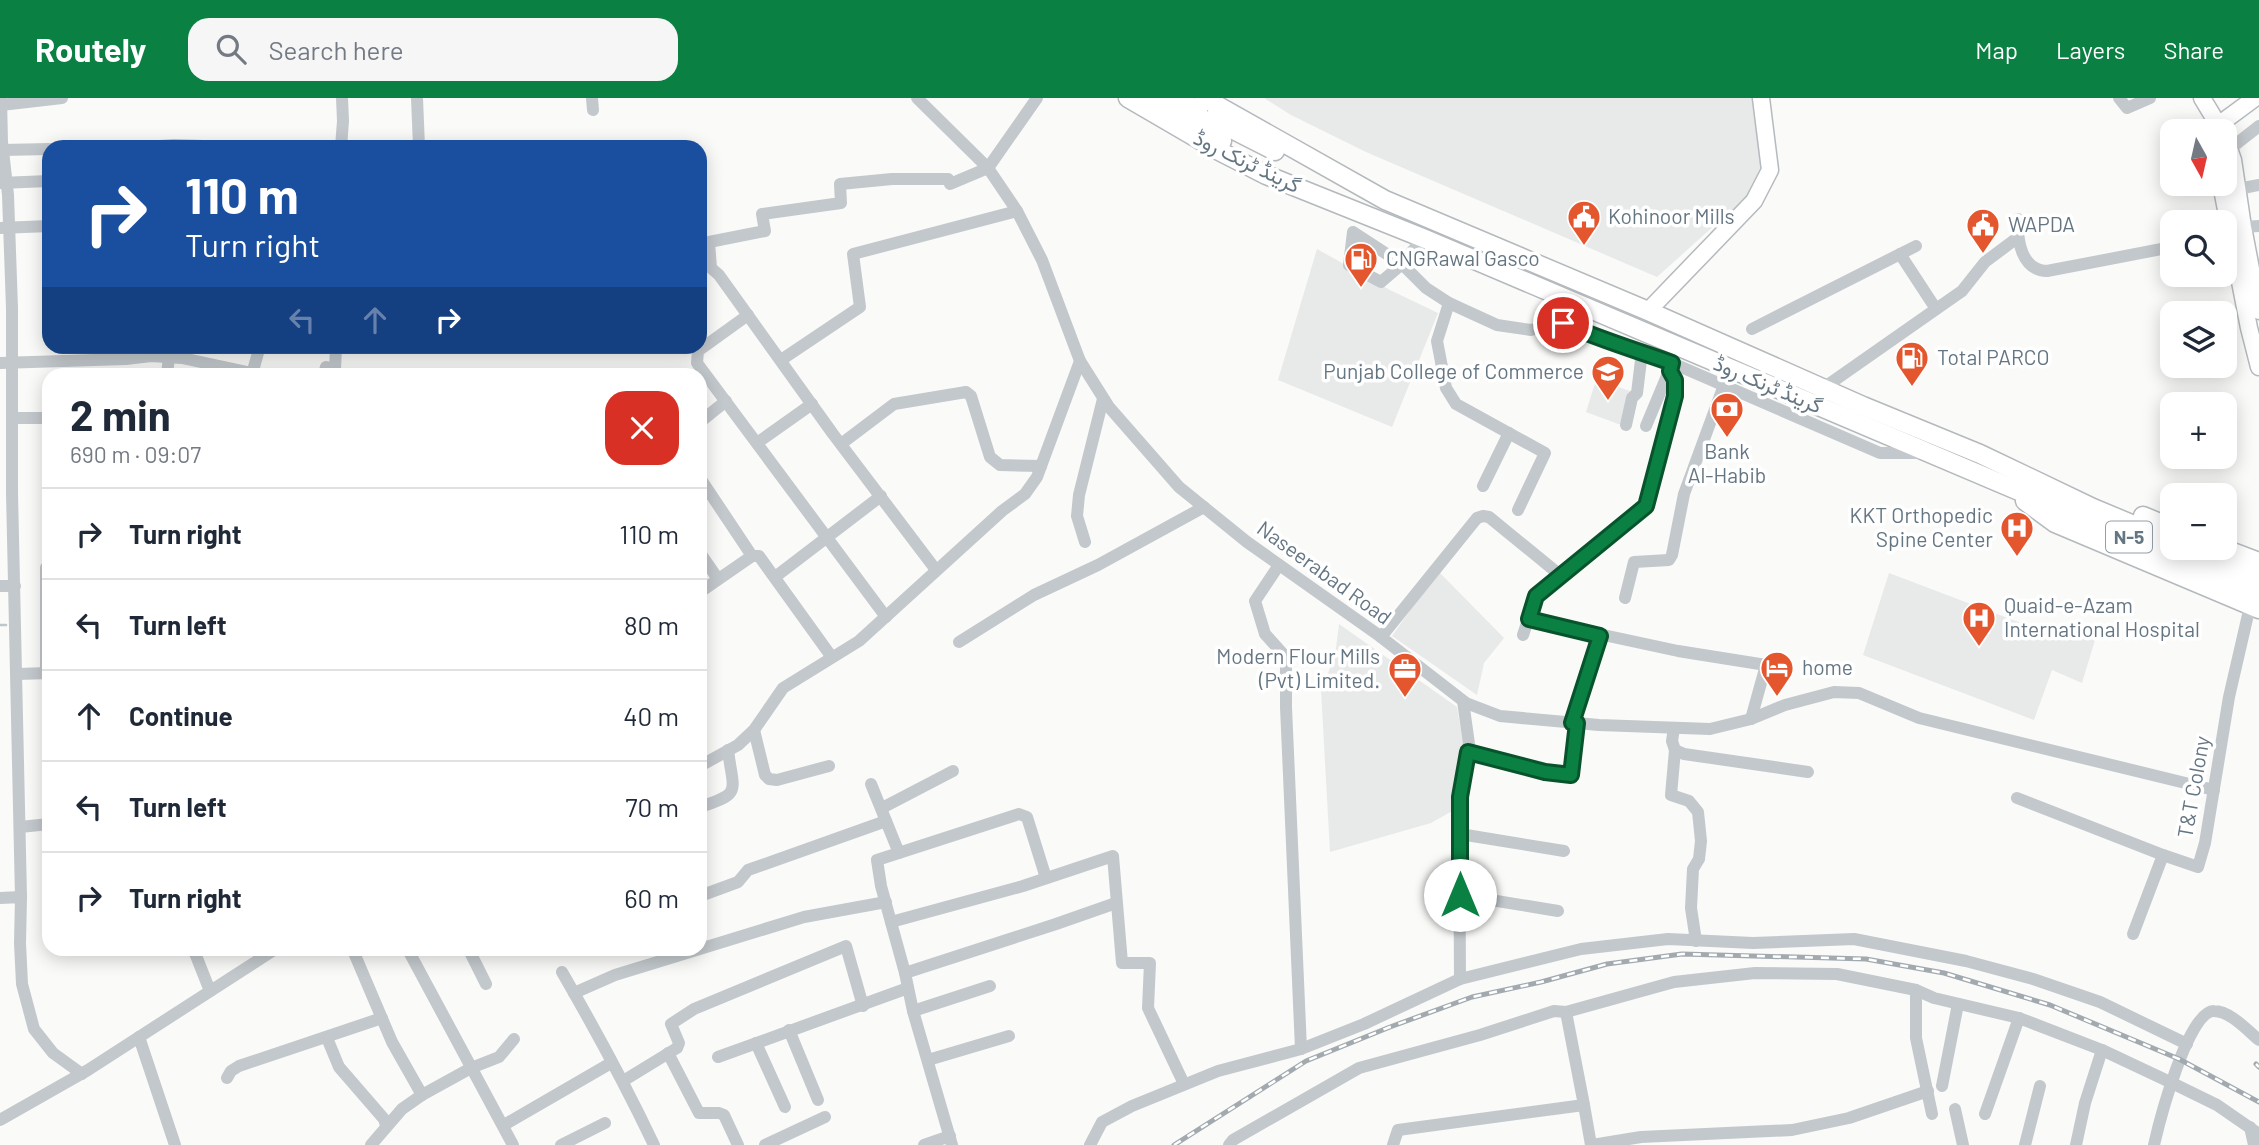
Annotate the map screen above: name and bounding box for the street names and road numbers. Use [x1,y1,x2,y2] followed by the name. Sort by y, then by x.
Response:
[1189,124,1305,199] street label: گرینڈ ٹرنک روڈ
[1710,350,1827,420] street label: گرینڈ ٹرنک روڈ
[1253,515,1397,629] street label: Naseerabad Road
[2106,522,2152,552] road number: N-5
[2171,733,2214,840] street label: T&T Colony

